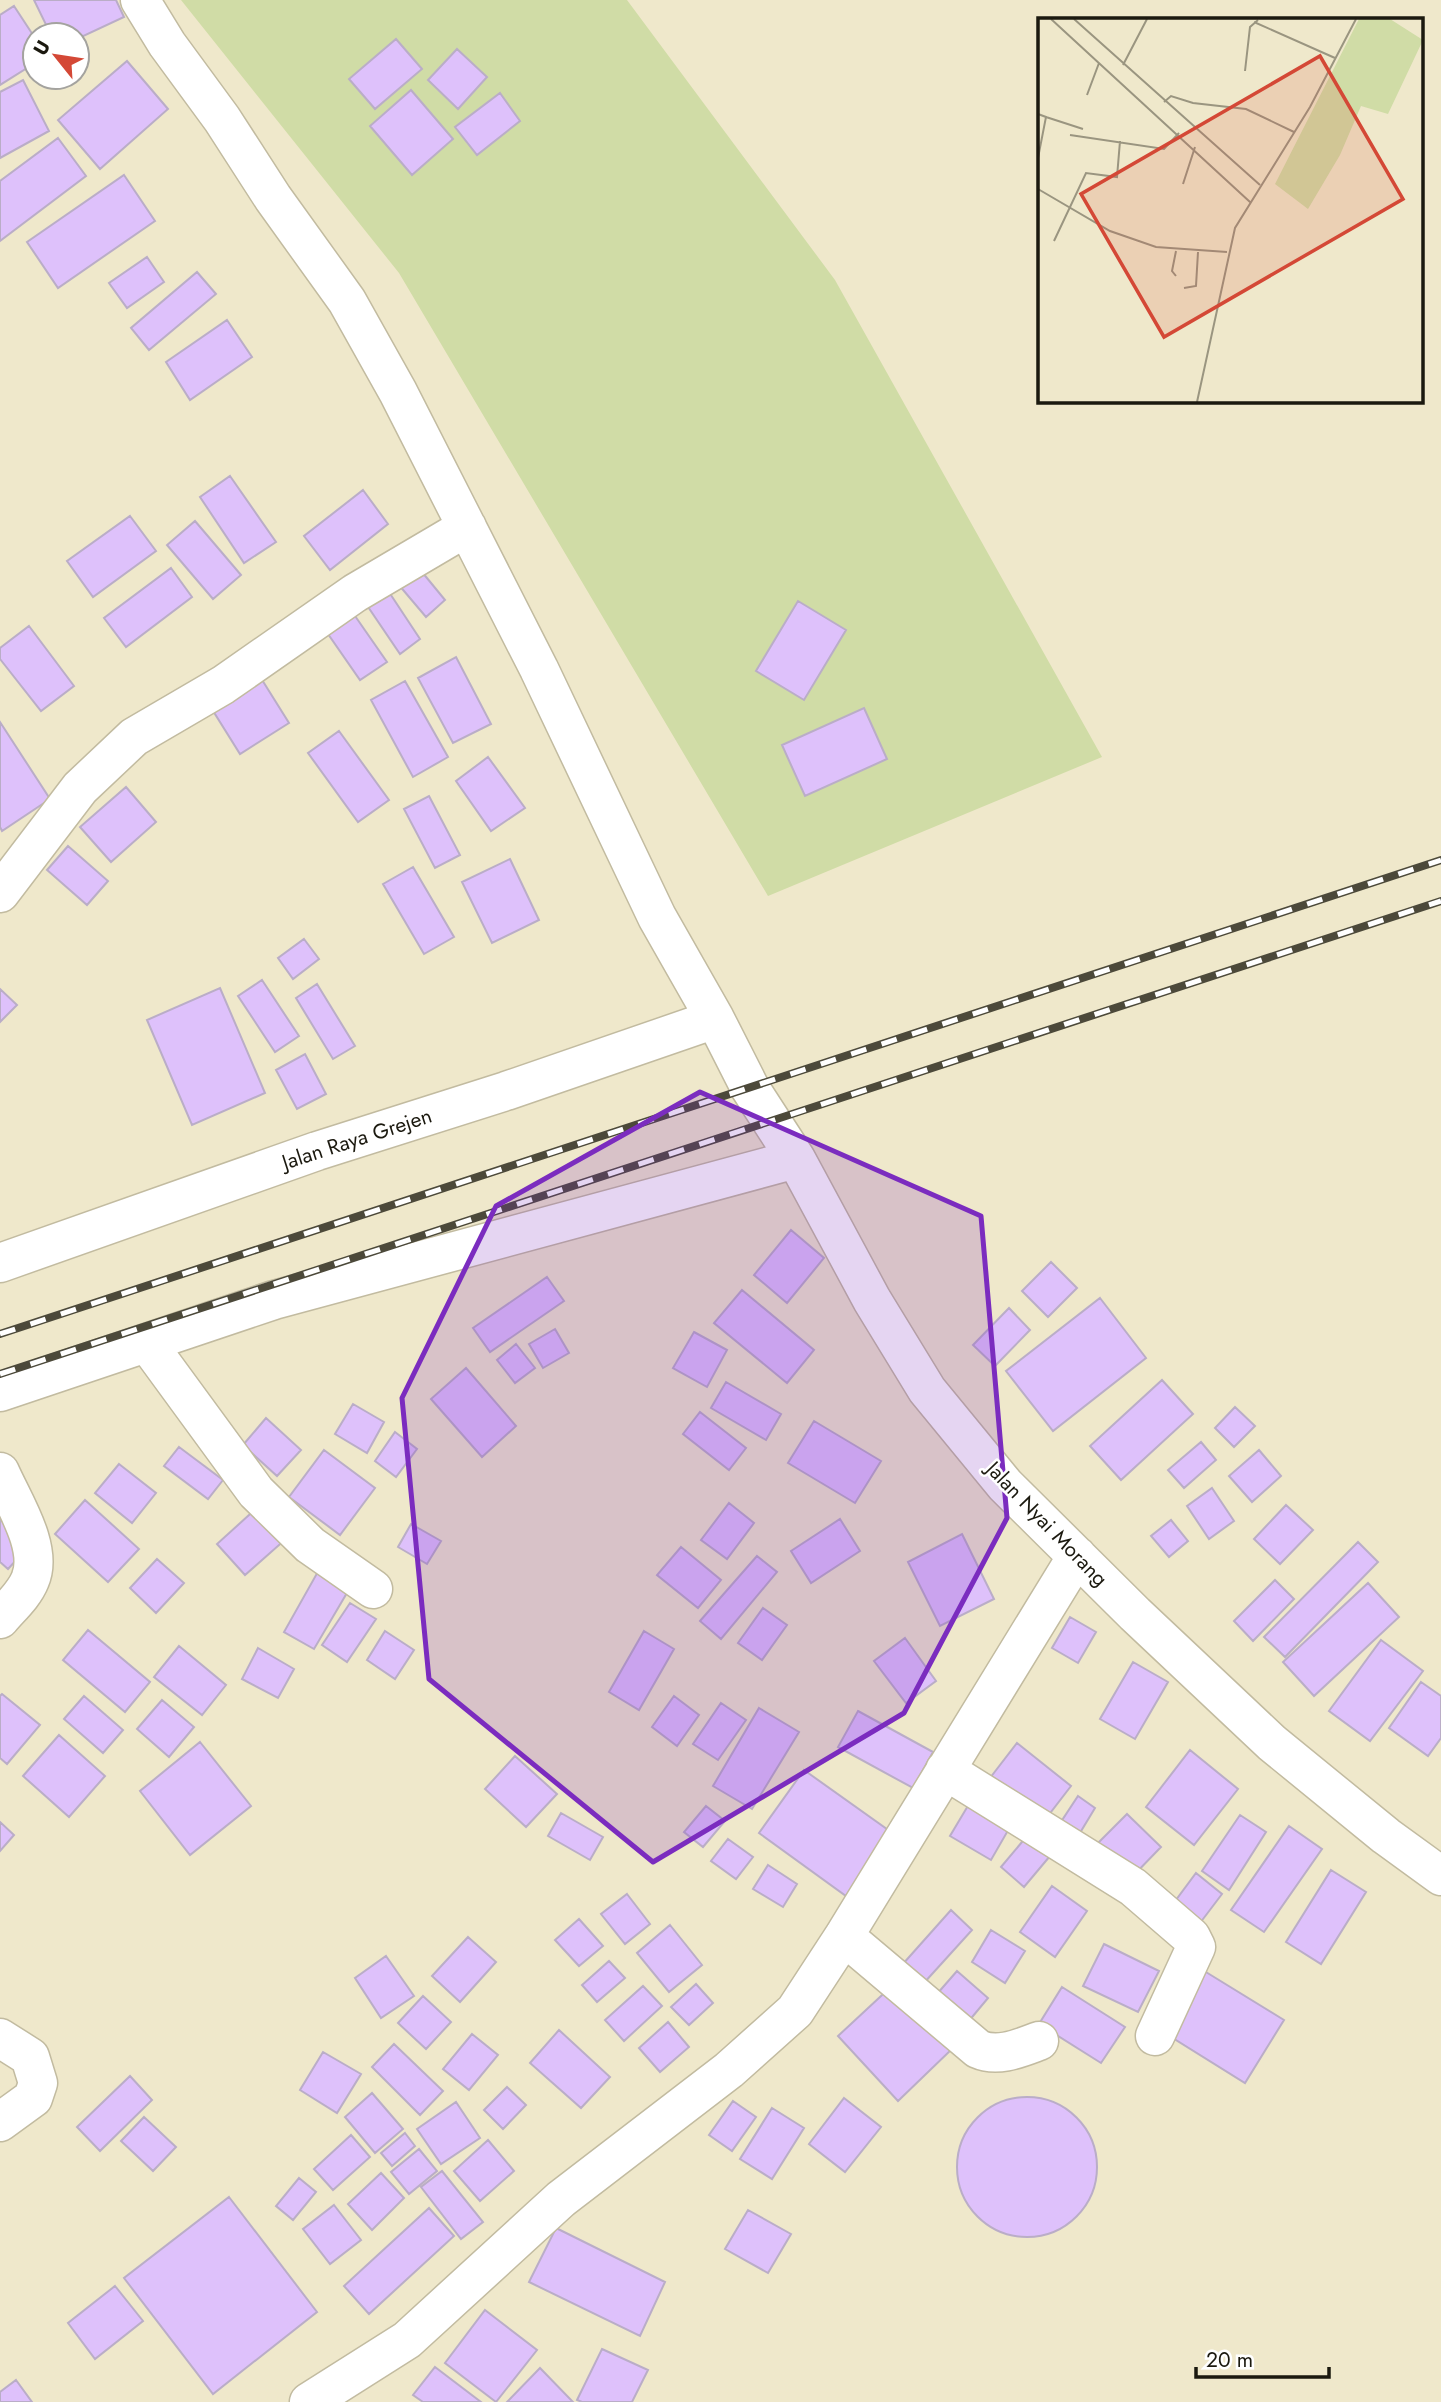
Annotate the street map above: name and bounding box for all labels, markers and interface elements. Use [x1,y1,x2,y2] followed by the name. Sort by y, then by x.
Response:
[1038,18,1424,402] inset map
[21,21,91,91] north arrow
[27,35,57,60] text: U
[275,1101,436,1178] street label: Jalan Raya Grejen
[977,1453,1115,1593] street label: Jalan Nyai Morang
[1196,2336,1329,2380] scale bar
[1206,2345,1253,2375] text: 20 m

